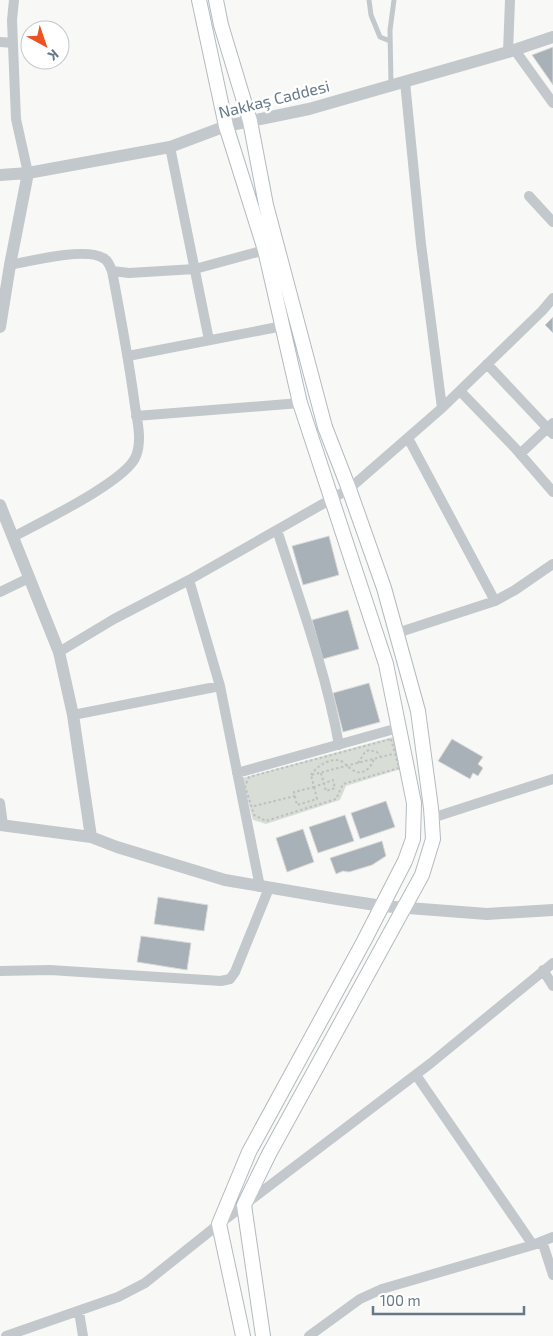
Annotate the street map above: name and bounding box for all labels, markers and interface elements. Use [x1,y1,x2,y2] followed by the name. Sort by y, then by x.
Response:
[20,20,70,70] north arrow
[45,46,63,65] text: K
[216,76,332,122] street label: Nakkaş Caddesi
[373,1284,524,1316] scale bar
[380,1291,421,1309] text: 100 m

